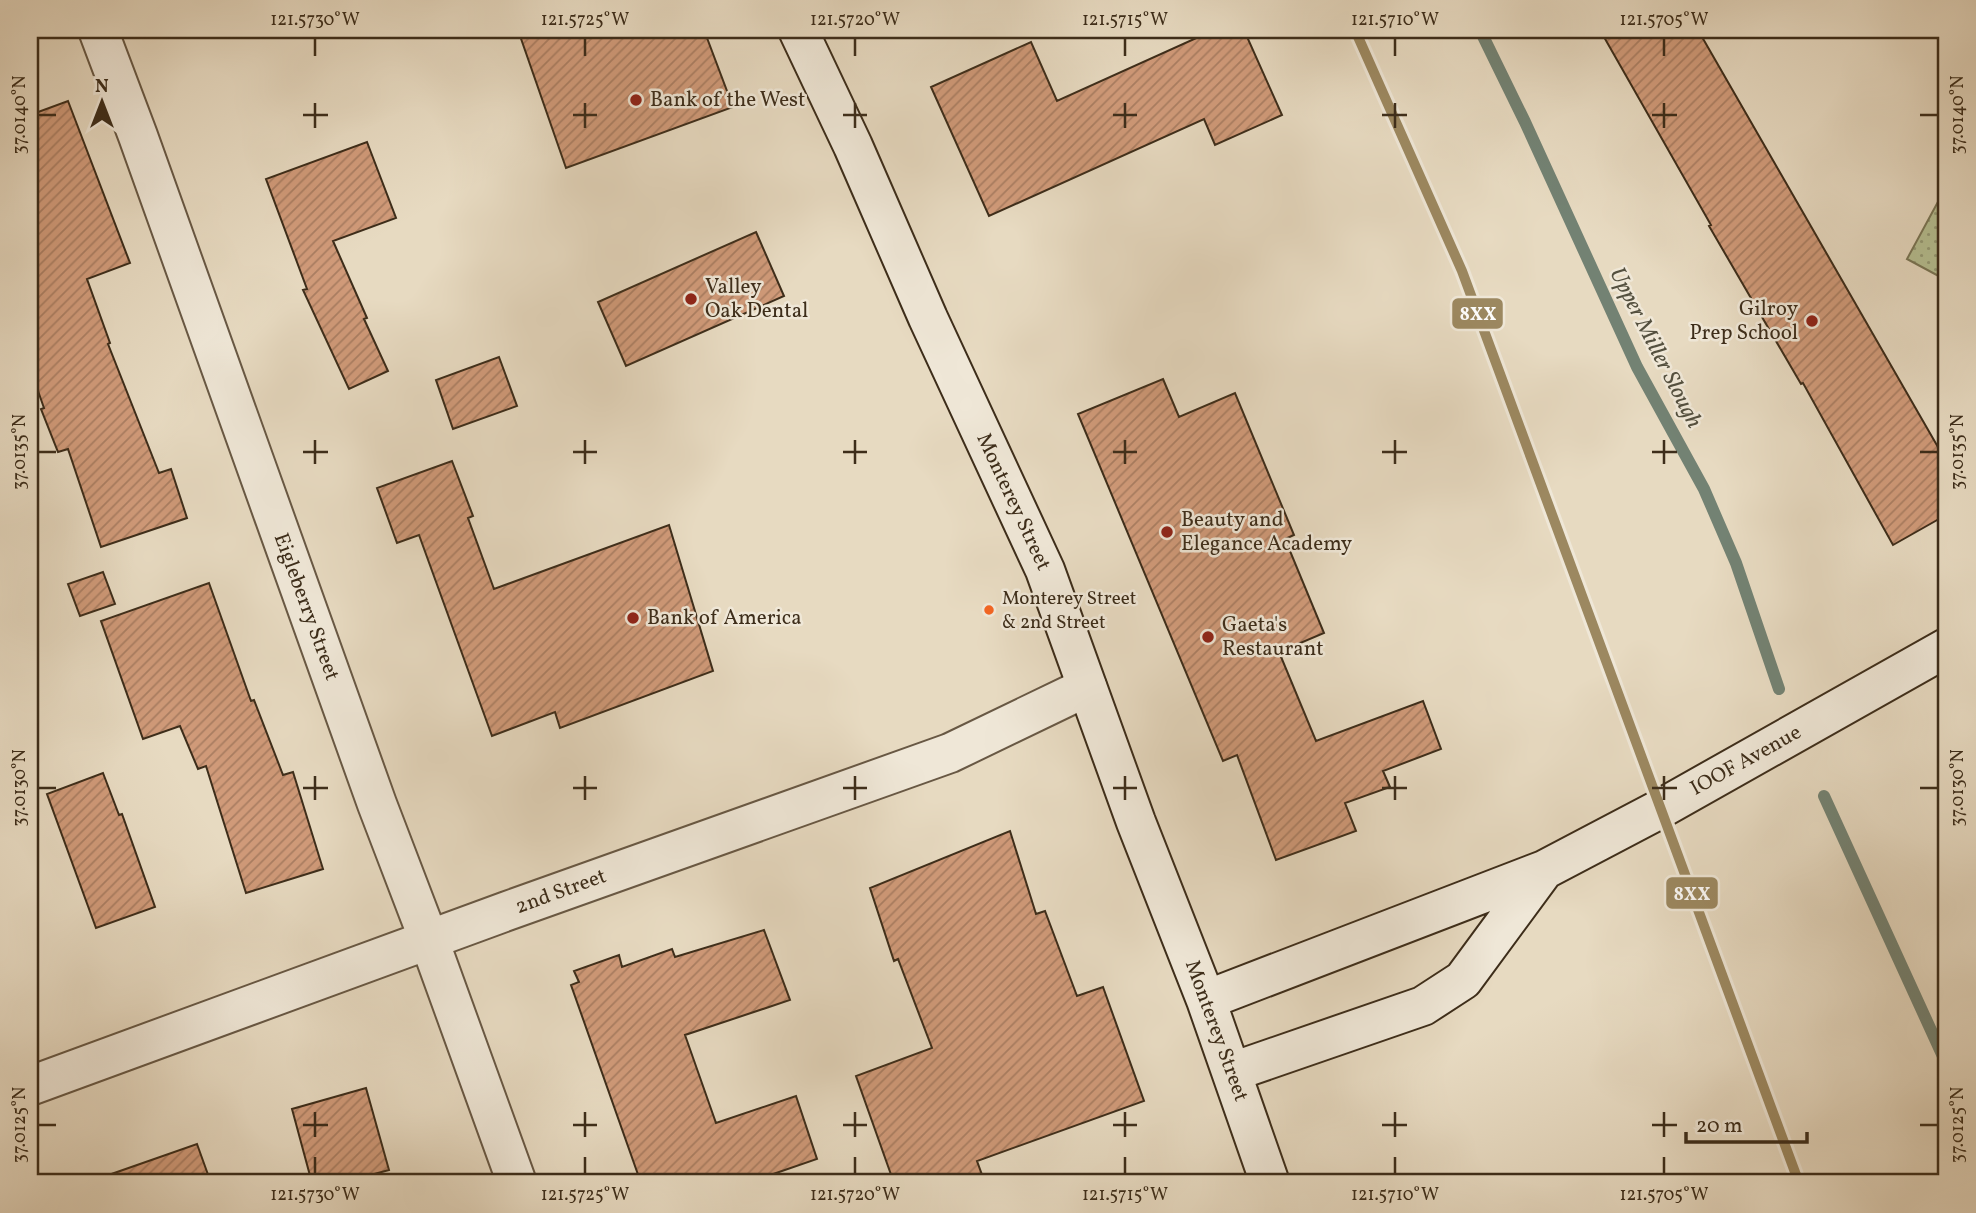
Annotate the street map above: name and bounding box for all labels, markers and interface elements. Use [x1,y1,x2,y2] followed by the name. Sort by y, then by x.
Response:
[270,8,360,33] text: 121.5730°W
[541,8,629,33] text: 121.5725°W
[810,8,900,33] text: 121.5720°W
[1082,8,1168,33] text: 121.5715°W
[1351,8,1439,33] text: 121.5710°W
[1619,8,1709,33] text: 121.5705°W
[66,66,136,136] north arrow
[95,74,109,100] text: N
[8,75,33,155] text: 37.0140°N
[1946,75,1971,155] text: 37.0140°N
[650,86,805,115] place label: Bank of the West
[628,92,644,108] marker: Bank of the West
[1601,262,1709,434] water label: Upper Miller Slough
[705,273,808,326] place label: Valley Oak Dental
[683,291,699,307] marker: Valley Oak Dental
[1689,295,1799,348] place label: Gilroy Prep School
[1451,297,1504,330] line badge: 8XX
[1460,302,1496,328] text: 8XX
[1804,313,1820,329] marker: Gilroy Prep School
[8,414,33,490] text: 37.0135°N
[1946,414,1971,490] text: 37.0135°N
[968,429,1058,575] street label: Monterey Street
[1181,506,1353,559] place label: Beauty and Elegance Academy
[1159,524,1175,540] marker: Beauty and Elegance Academy
[266,529,346,685] street label: Eigleberry Street
[1002,586,1137,636] place label: Monterey Street & 2nd Street
[982,603,996,617] marker: Monterey Street & 2nd Street
[647,604,802,633] place label: Bank of America
[625,610,641,626] marker: Bank of America
[1222,611,1324,664] place label: Gaeta's Restaurant
[1200,629,1216,645] marker: Gaeta's Restaurant
[1685,719,1807,803] street label: IOOF Avenue
[8,749,33,827] text: 37.0130°N
[1946,749,1971,827] text: 37.0130°N
[511,862,611,922] street label: 2nd Street
[1665,876,1719,910] line badge: 8XX
[1674,882,1710,908] text: 8XX
[1177,956,1255,1106] street label: Monterey Street
[8,1087,33,1163] text: 37.0125°N
[1946,1087,1971,1163] text: 37.0125°N
[1686,1101,1806,1145] scale bar
[1696,1112,1742,1141] text: 20 m
[270,1183,360,1208] text: 121.5730°W
[541,1183,629,1208] text: 121.5725°W
[810,1183,900,1208] text: 121.5720°W
[1082,1183,1168,1208] text: 121.5715°W
[1351,1183,1439,1208] text: 121.5710°W
[1619,1183,1709,1208] text: 121.5705°W

